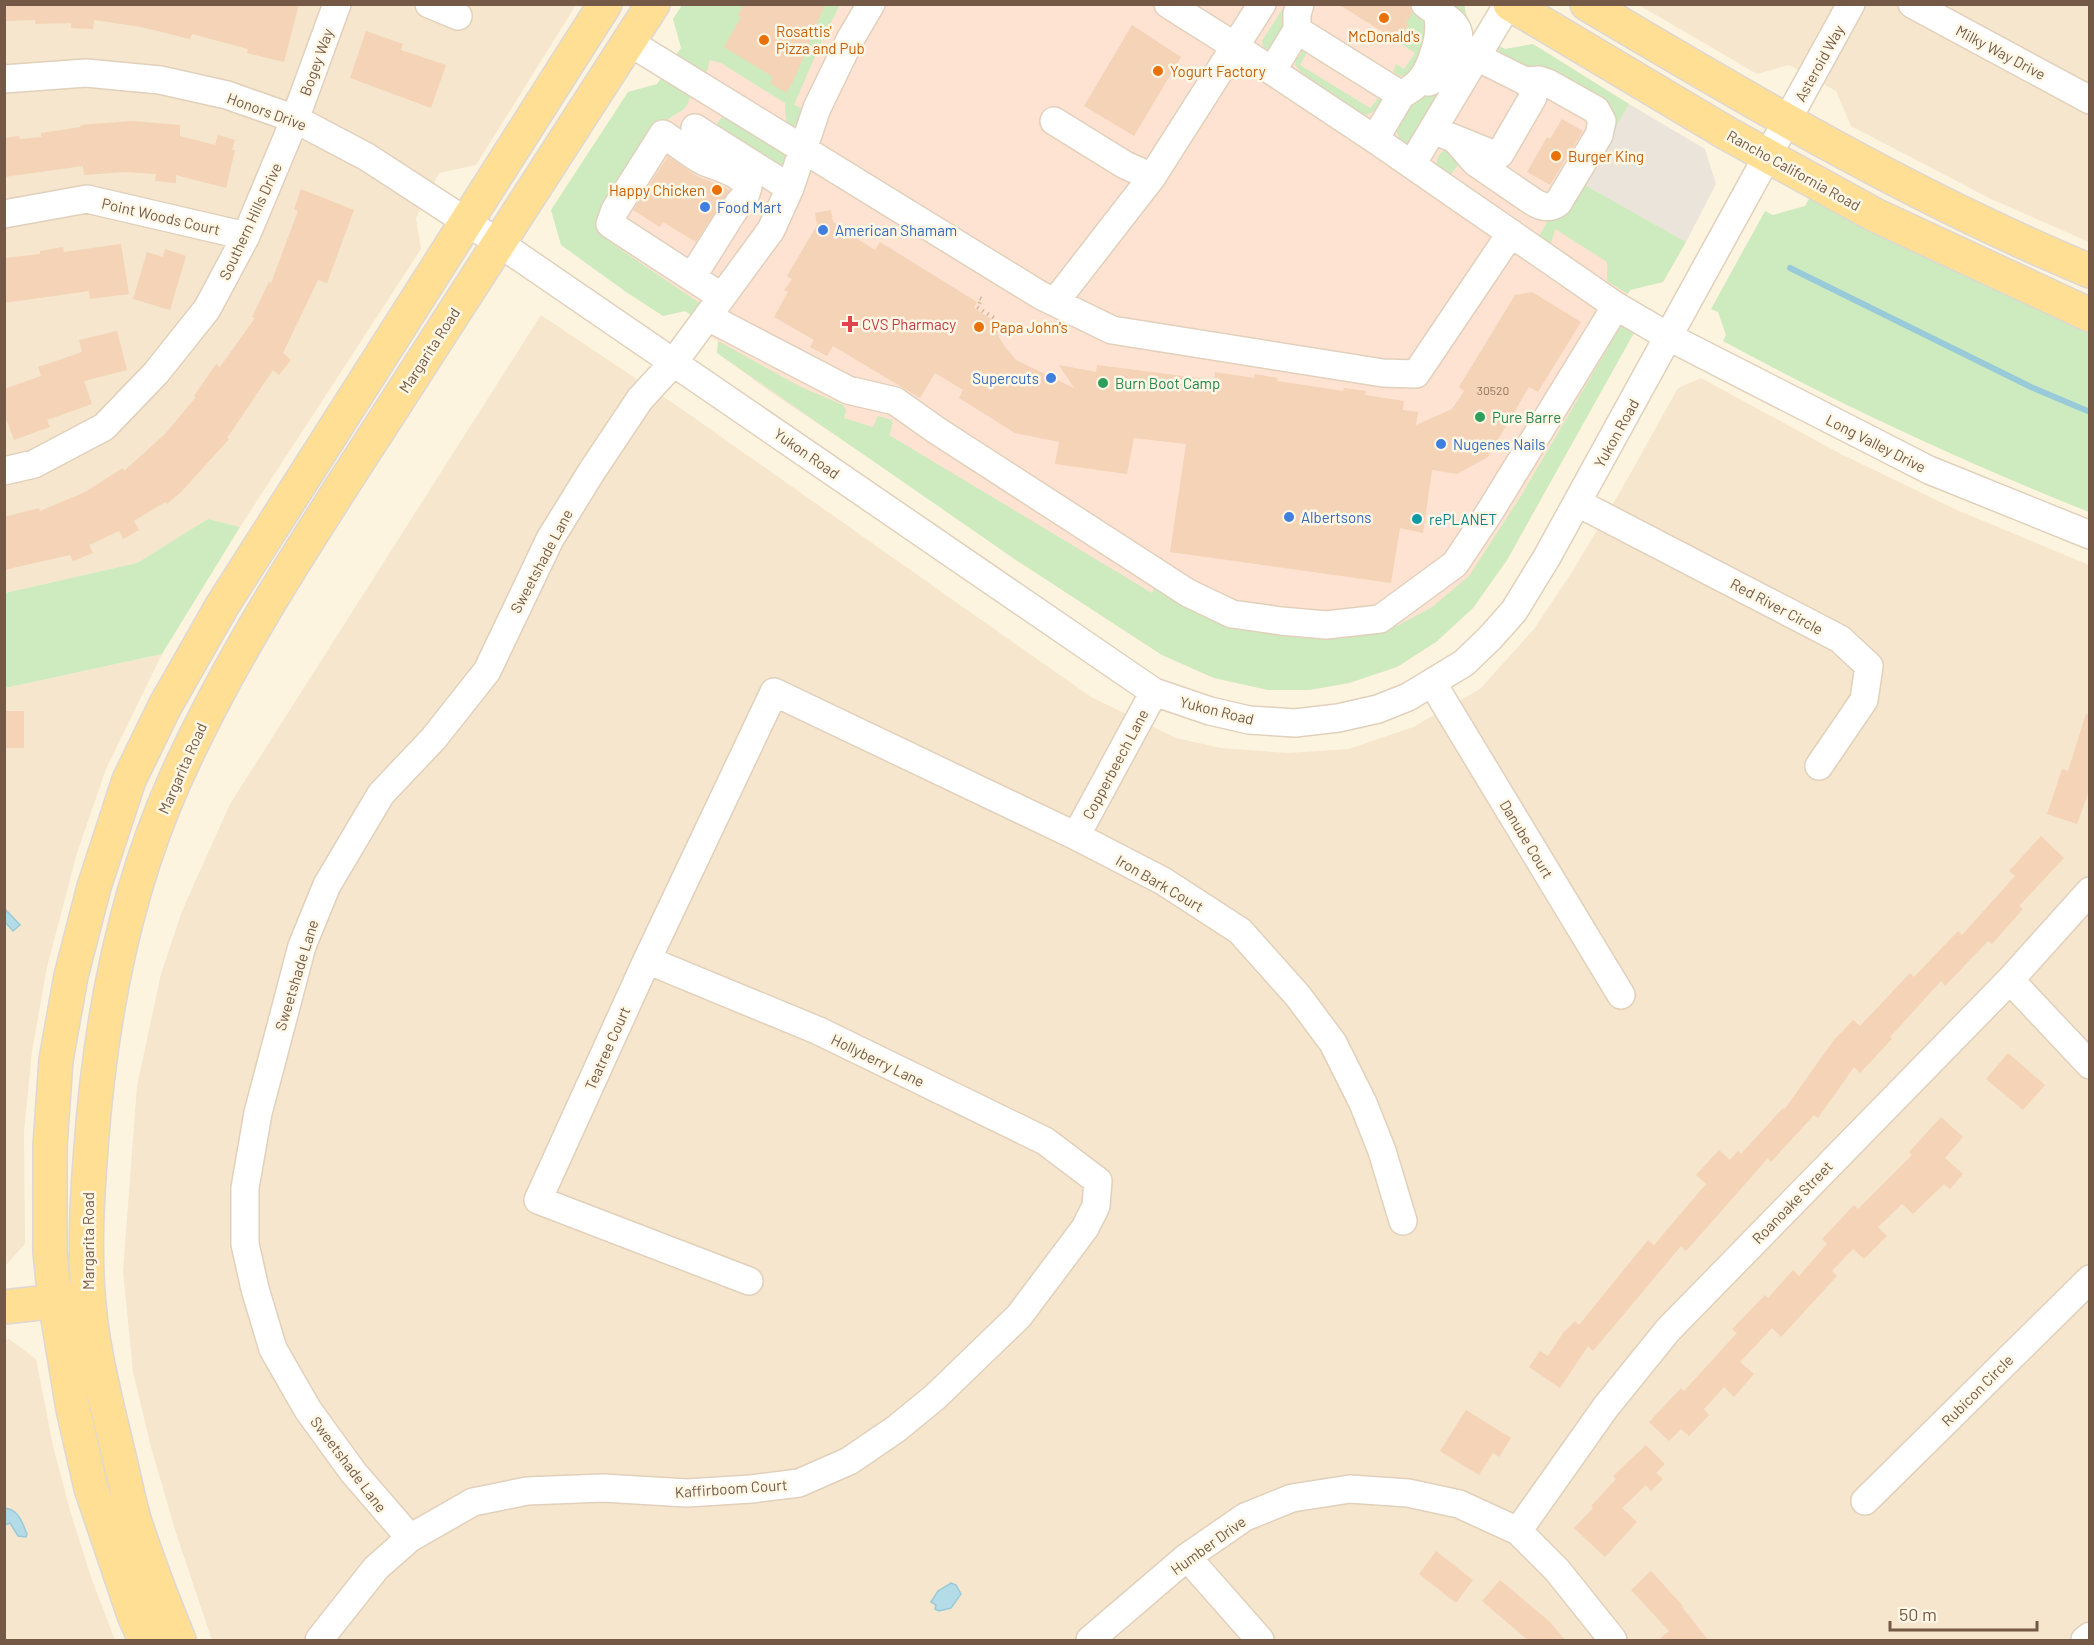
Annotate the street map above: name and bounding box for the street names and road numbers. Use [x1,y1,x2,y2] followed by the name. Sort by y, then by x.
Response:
[1791,21,1848,105] street label: Asteroid Way
[1953,21,2049,83] street label: Milky Way Drive
[296,26,337,98] street label: Bogey Way
[225,88,309,134] street label: Honors Drive
[1724,126,1864,214] street label: Rancho California Road
[215,160,285,282] street label: Southern Hills Drive
[100,194,222,238] street label: Point Woods Court
[395,304,463,396] street label: Margarita Road
[1590,396,1642,470] street label: Yukon Road
[1823,410,1929,476] street label: Long Valley Drive
[771,424,843,482] street label: Yukon Road
[506,506,576,616] street label: Sweetshade Lane
[1728,574,1826,638] street label: Red River Circle
[1178,692,1256,728] street label: Yukon Road
[1078,706,1152,822] street label: Copperbeech Lane
[154,720,210,816] street label: Margarita Road
[1496,796,1558,882] street label: Danube Court
[1113,851,1207,915] street label: Iron Bark Court
[271,917,321,1033] street label: Sweetshade Lane
[581,1004,633,1092] street label: Teatree Court
[829,1030,927,1090] street label: Hollyberry Lane
[1748,1157,1836,1247] street label: Roanoake Street
[79,1192,97,1290] street label: Margarita Road
[1937,1350,2017,1430] street label: Rubicon Circle
[307,1413,391,1515] street label: Sweetshade Lane
[674,1475,788,1501] street label: Kaffirboom Court
[1167,1512,1249,1578] street label: Humber Drive

